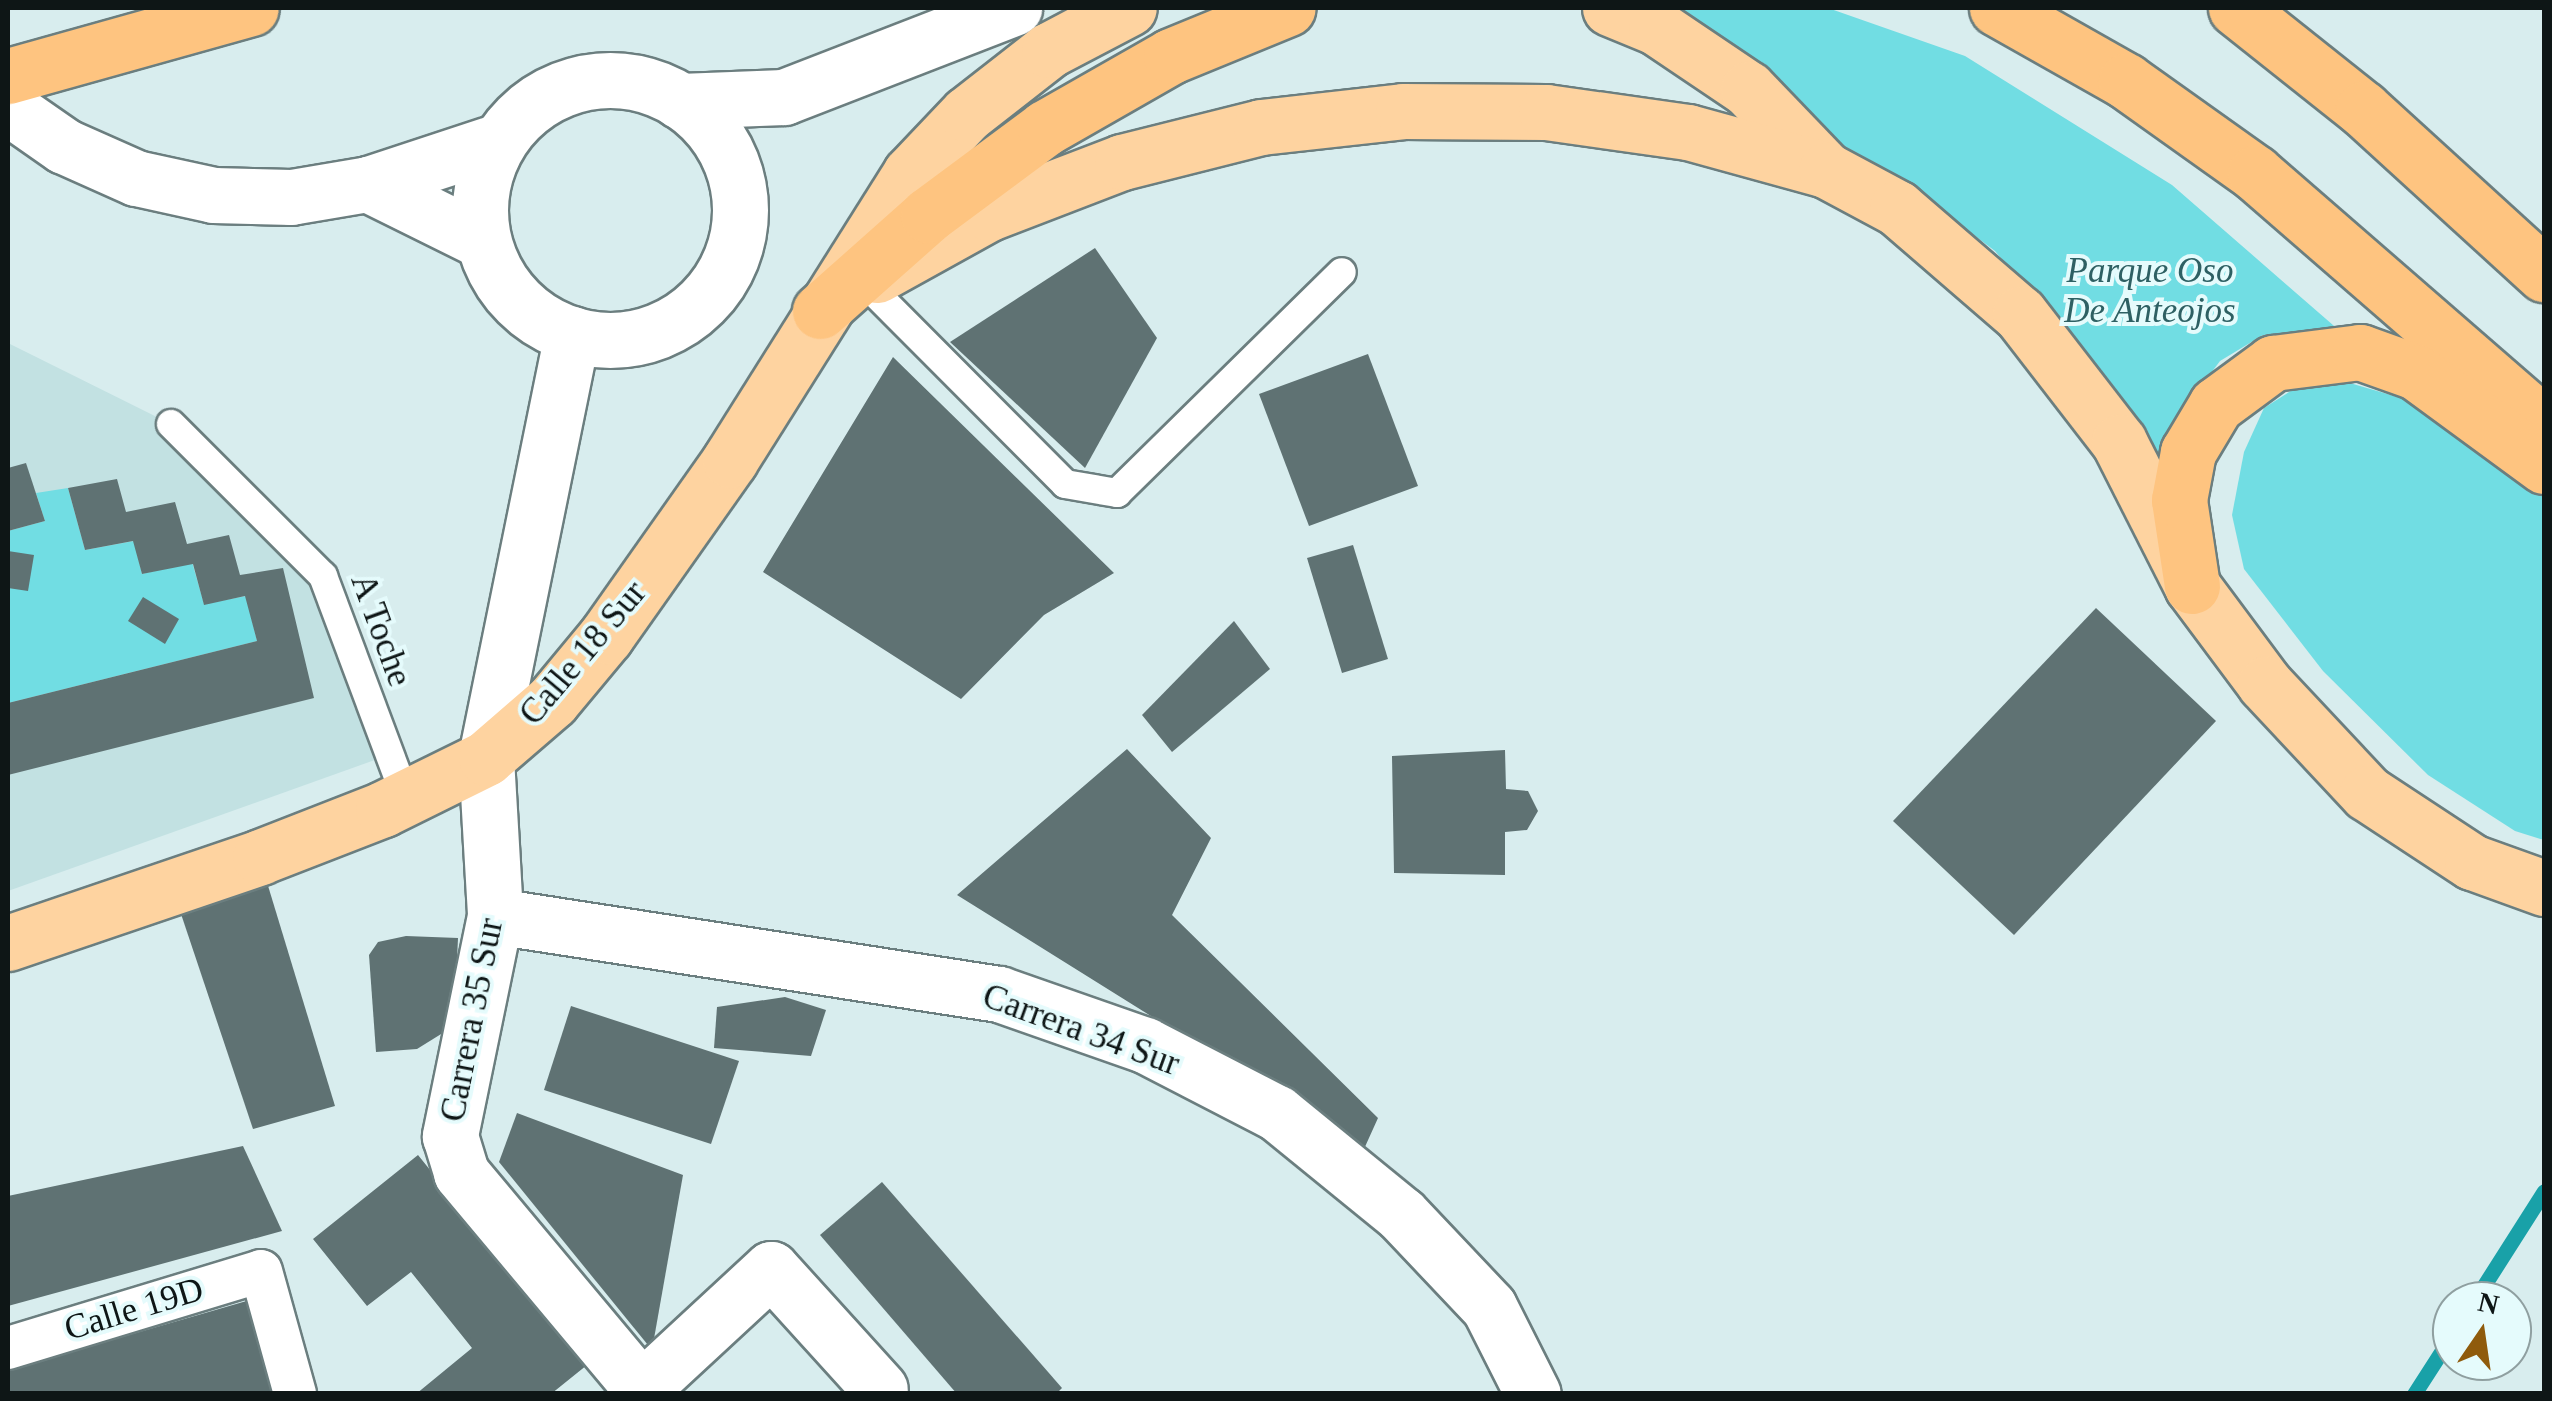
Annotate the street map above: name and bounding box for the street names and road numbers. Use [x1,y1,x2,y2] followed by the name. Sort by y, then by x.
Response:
[341,567,421,693] street label: A Toche
[511,572,655,734] street label: Calle 18 Sur
[432,915,512,1125] street label: Carrera 35 Sur
[977,975,1185,1085] street label: Carrera 34 Sur
[60,1268,208,1350] street label: Calle 19D

